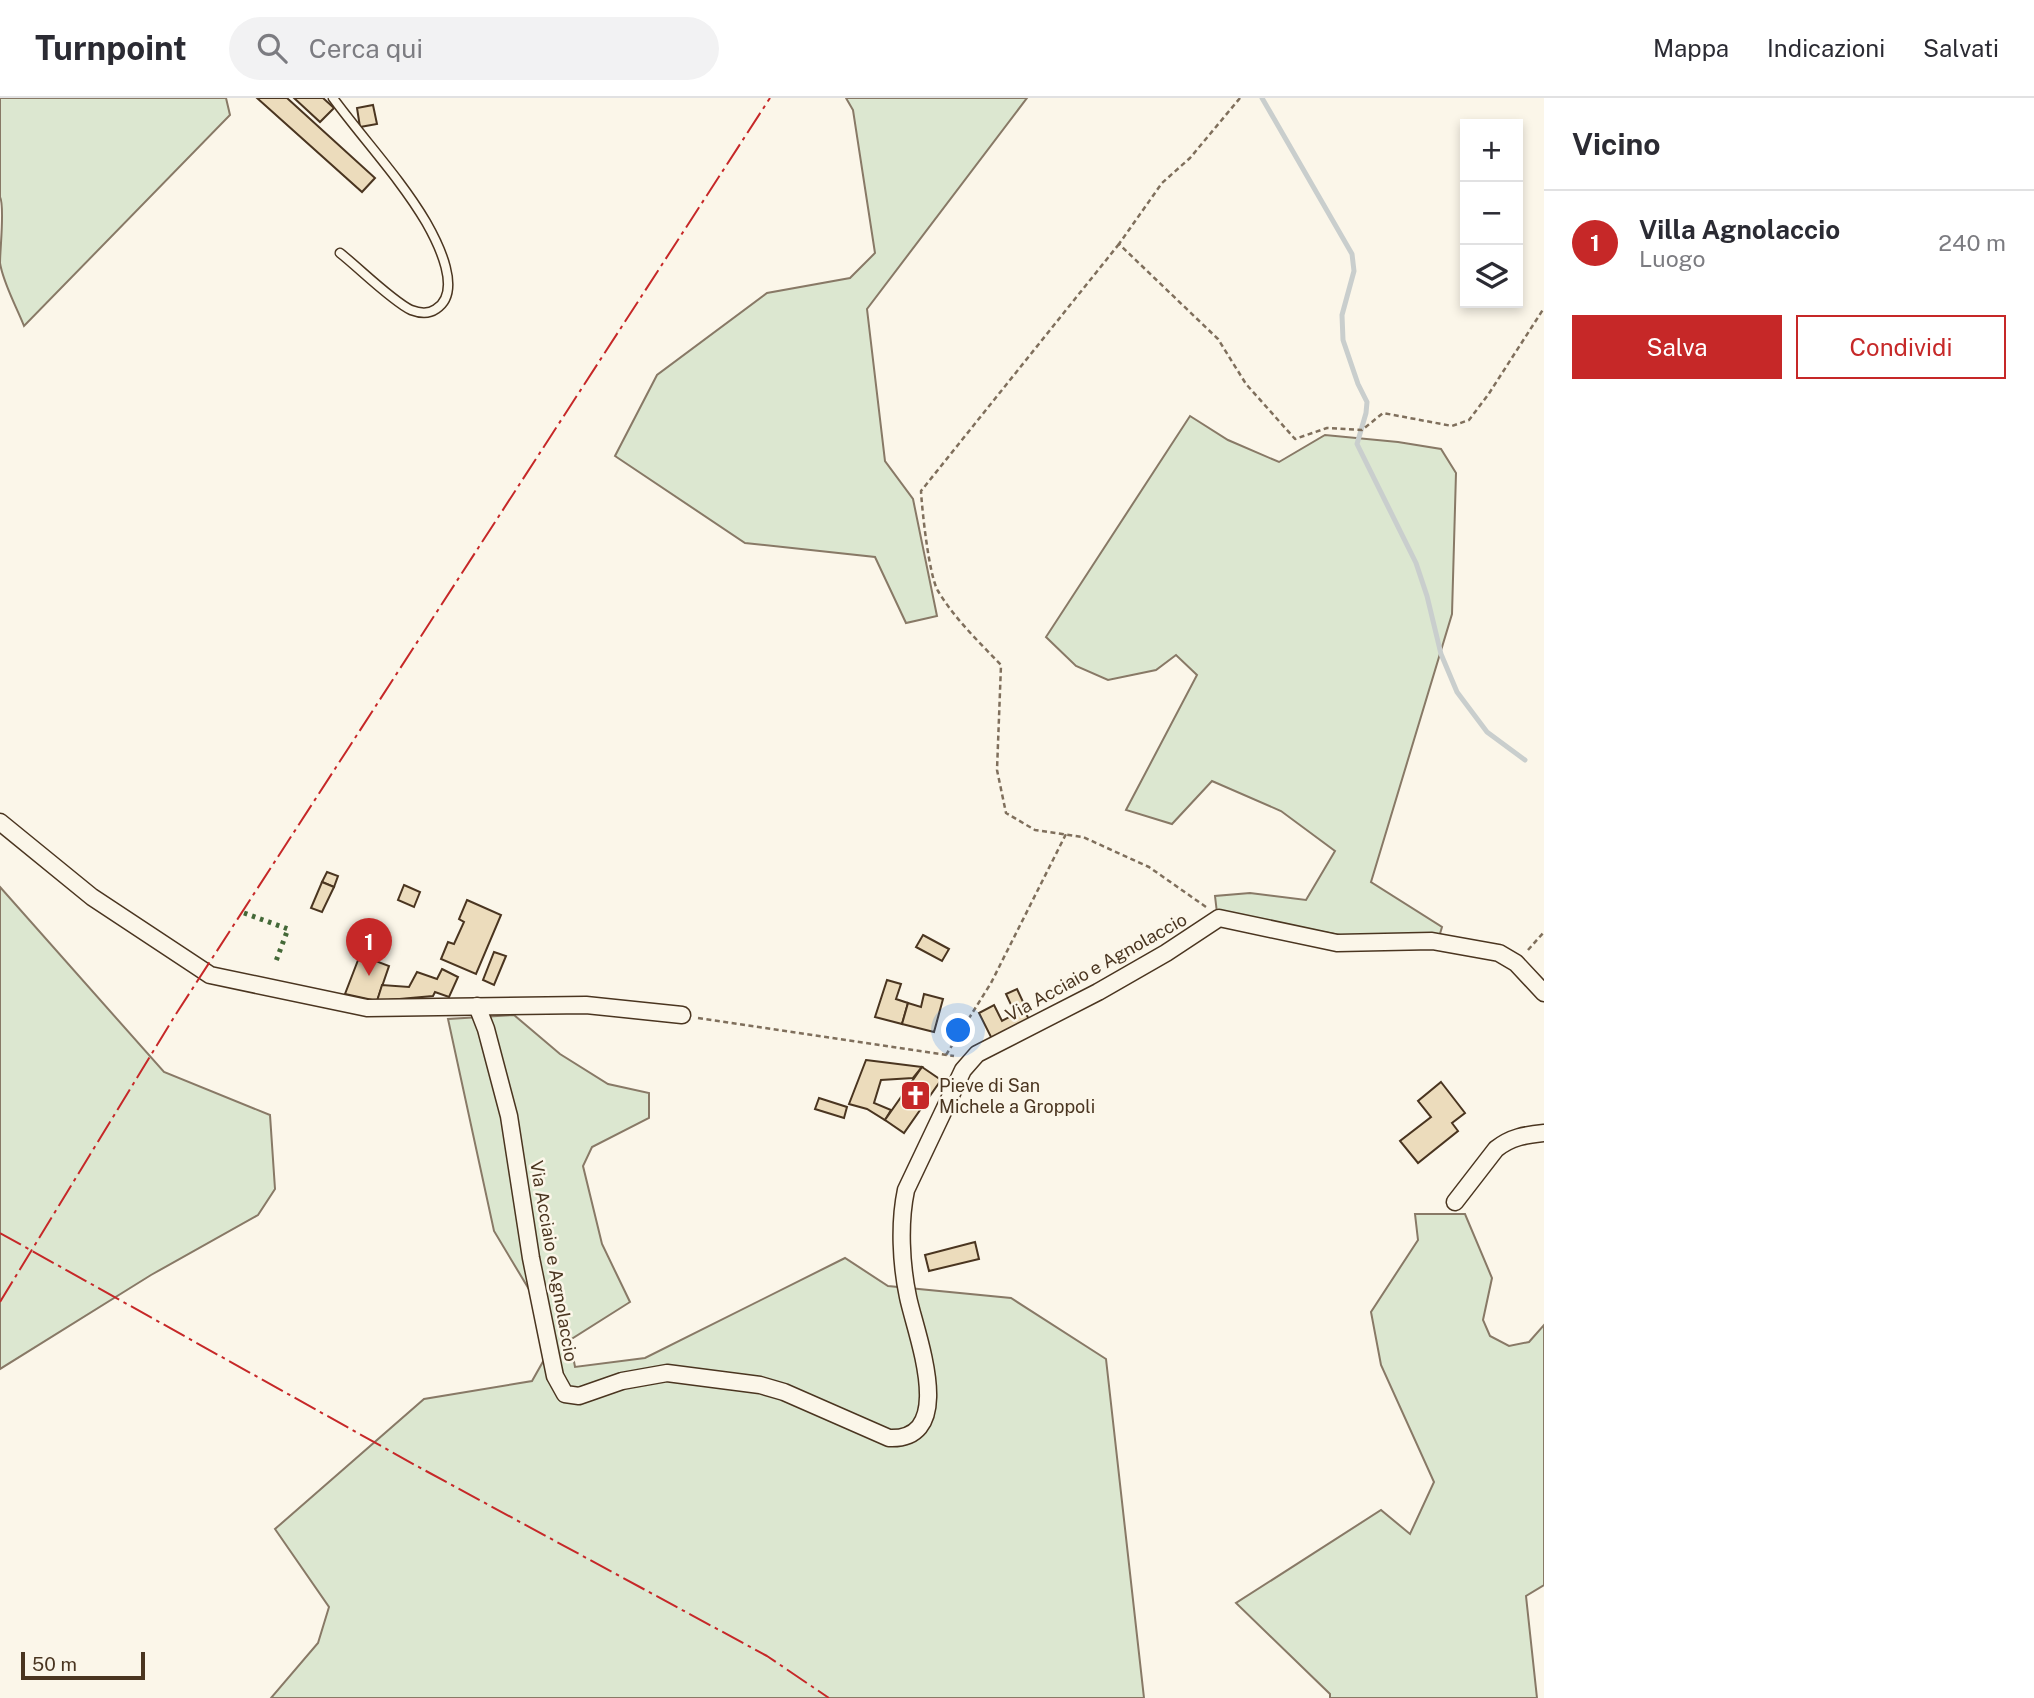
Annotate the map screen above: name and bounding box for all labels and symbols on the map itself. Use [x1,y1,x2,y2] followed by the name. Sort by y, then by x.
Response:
[1002,908,1190,1026] street label: Via Acciaio e Agnolaccio
[346,918,392,976] pin: 1
[941,1013,975,1047] your location
[939,1075,1095,1117] place label: Pieve di San Michele a Groppoli
[899,1078,933,1112] church icon: Pieve di San Michele a Groppoli
[526,1159,582,1363] street label: Via Acciaio e Agnolaccio
[21,1649,145,1681] scale bar

